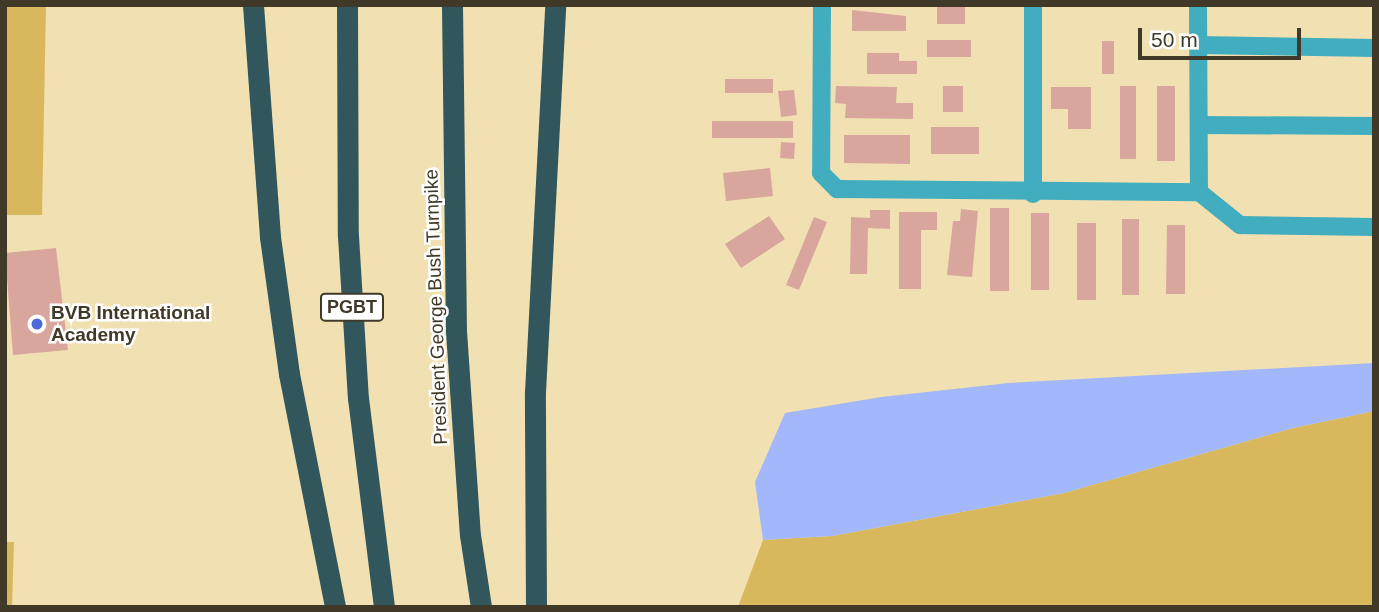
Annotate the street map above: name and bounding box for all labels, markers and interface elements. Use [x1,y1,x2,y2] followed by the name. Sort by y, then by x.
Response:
[1141,14,1304,58] scale bar
[1151,28,1198,51] text: 50 m
[420,169,452,445] street label: President George Bush Turnpike
[319,292,385,321] road number: PGBT
[51,302,210,346] place label: BVB International Academy
[29,316,45,332] marker: BVB International Academy

